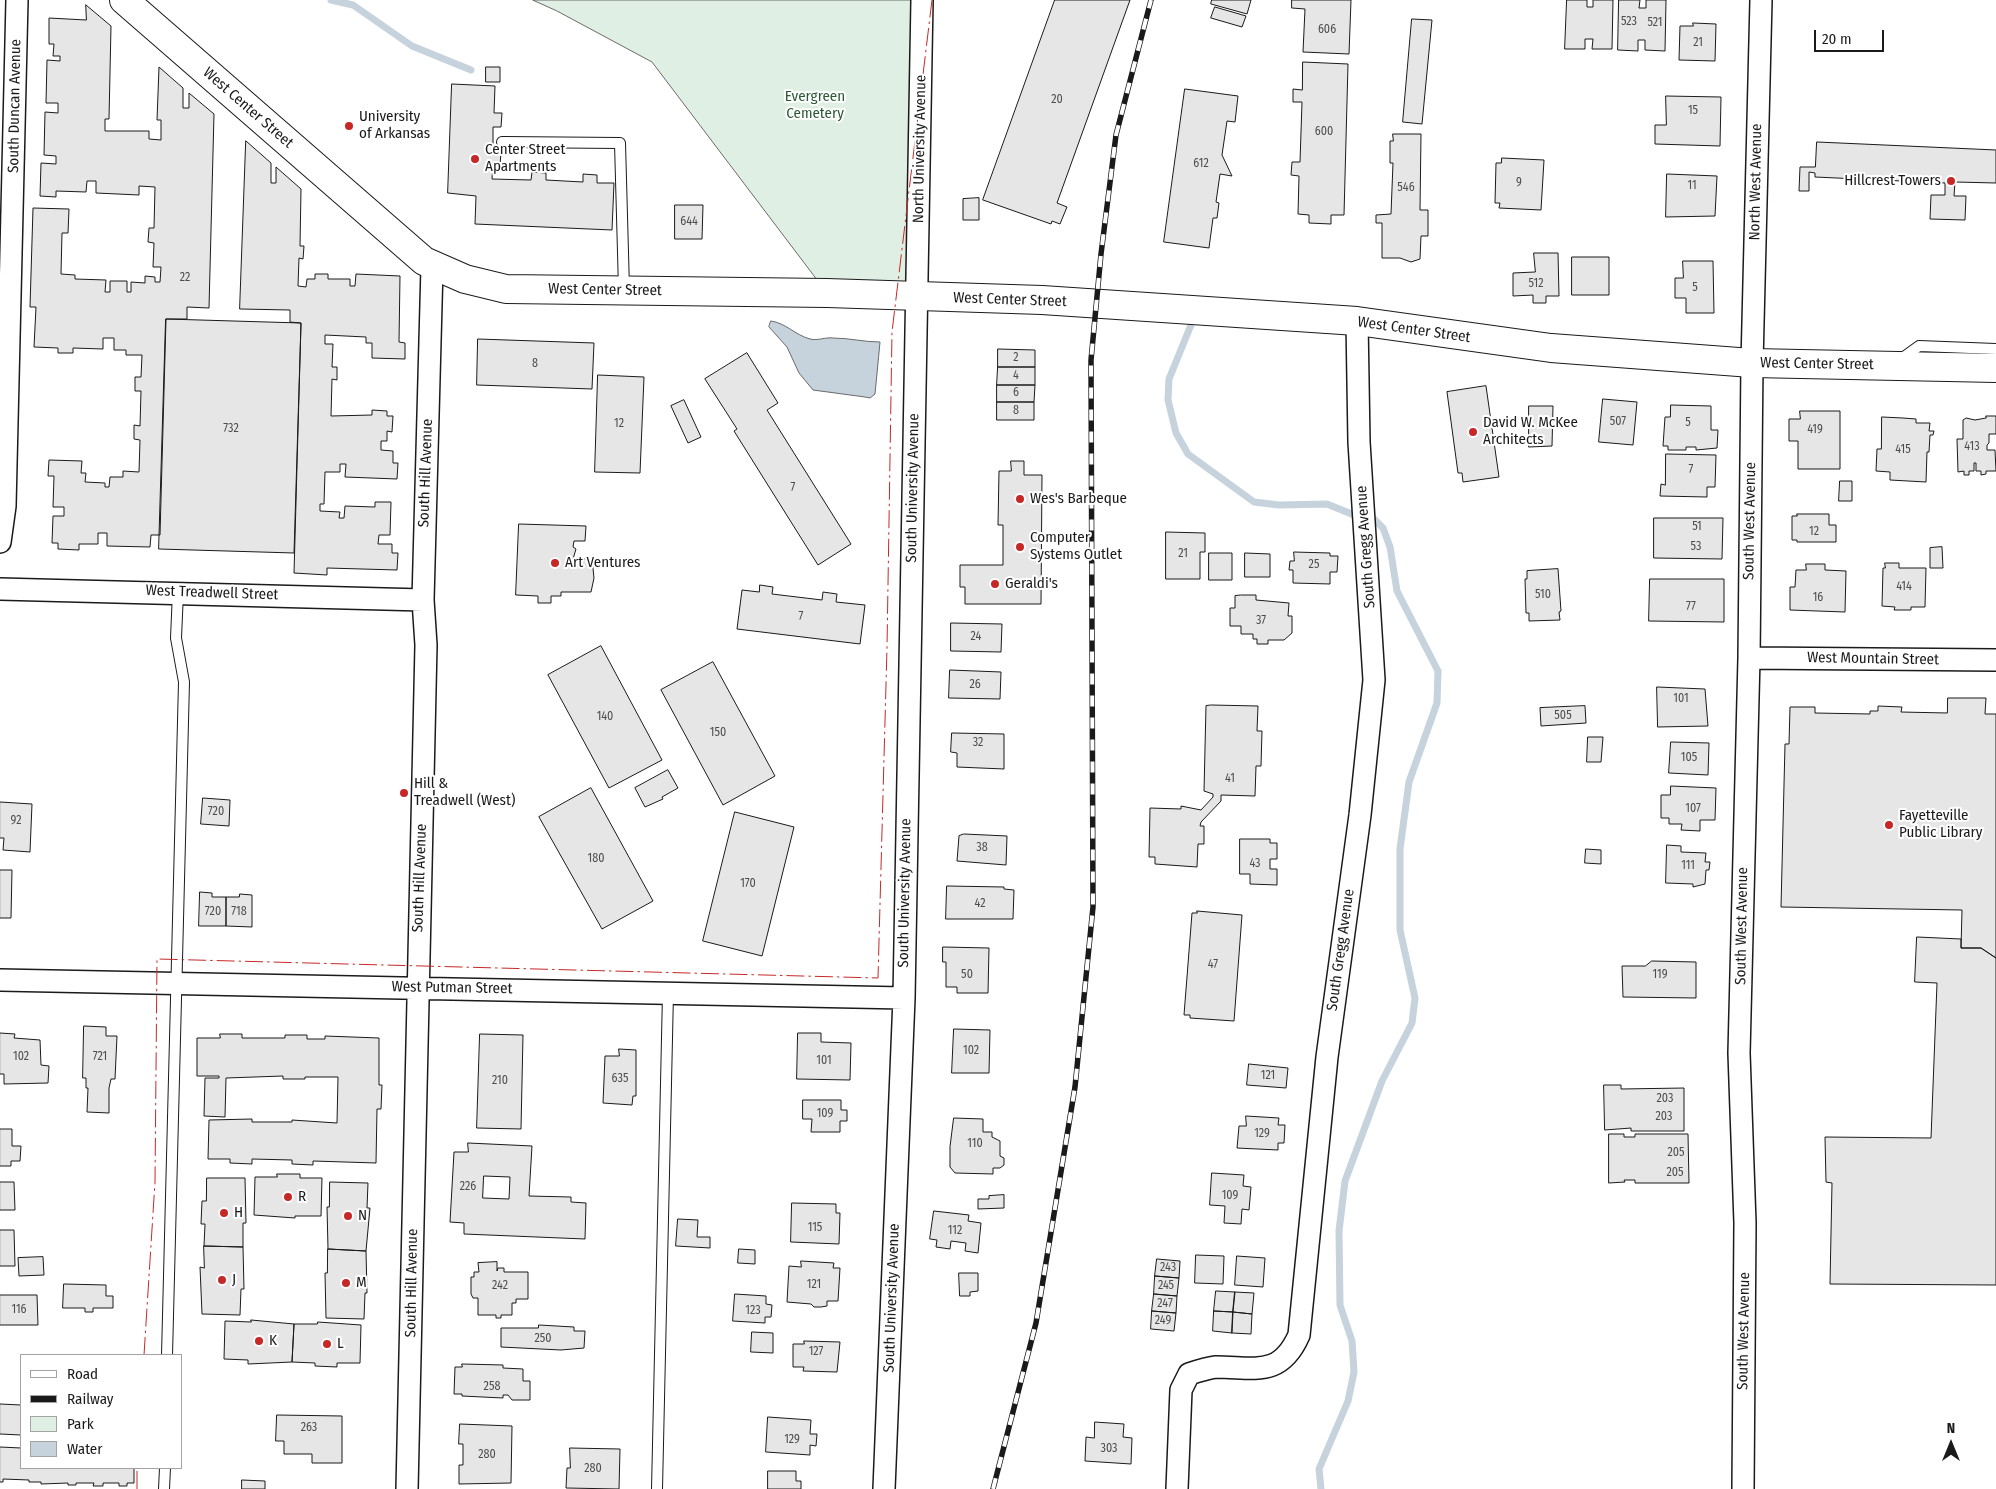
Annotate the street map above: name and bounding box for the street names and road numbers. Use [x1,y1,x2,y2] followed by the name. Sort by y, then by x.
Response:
[5,39,25,173] street label: South Duncan Avenue
[199,64,297,152] street label: West Center Street
[910,75,930,223] street label: North University Avenue
[1746,123,1766,241] street label: North West Avenue
[548,280,662,300] street label: West Center Street
[953,289,1067,311] street label: West Center Street
[1356,313,1472,347] street label: West Center Street
[1760,354,1874,374] street label: West Center Street
[903,413,923,563] street label: South University Avenue
[415,418,437,528] street label: South Hill Avenue
[1740,462,1760,580] street label: South West Avenue
[1353,485,1379,609] street label: South Gregg Avenue
[145,582,279,604] street label: West Treadwell Street
[1807,649,1939,669] street label: West Mountain Street
[895,818,915,968] street label: South University Avenue
[409,823,431,933] street label: South Hill Avenue
[1732,867,1752,985] street label: South West Avenue
[1324,888,1358,1012] street label: South Gregg Avenue
[391,978,513,998] street label: West Putman Street
[880,1223,904,1373] street label: South University Avenue
[402,1228,422,1338] street label: South Hill Avenue
[1734,1272,1754,1390] street label: South West Avenue

